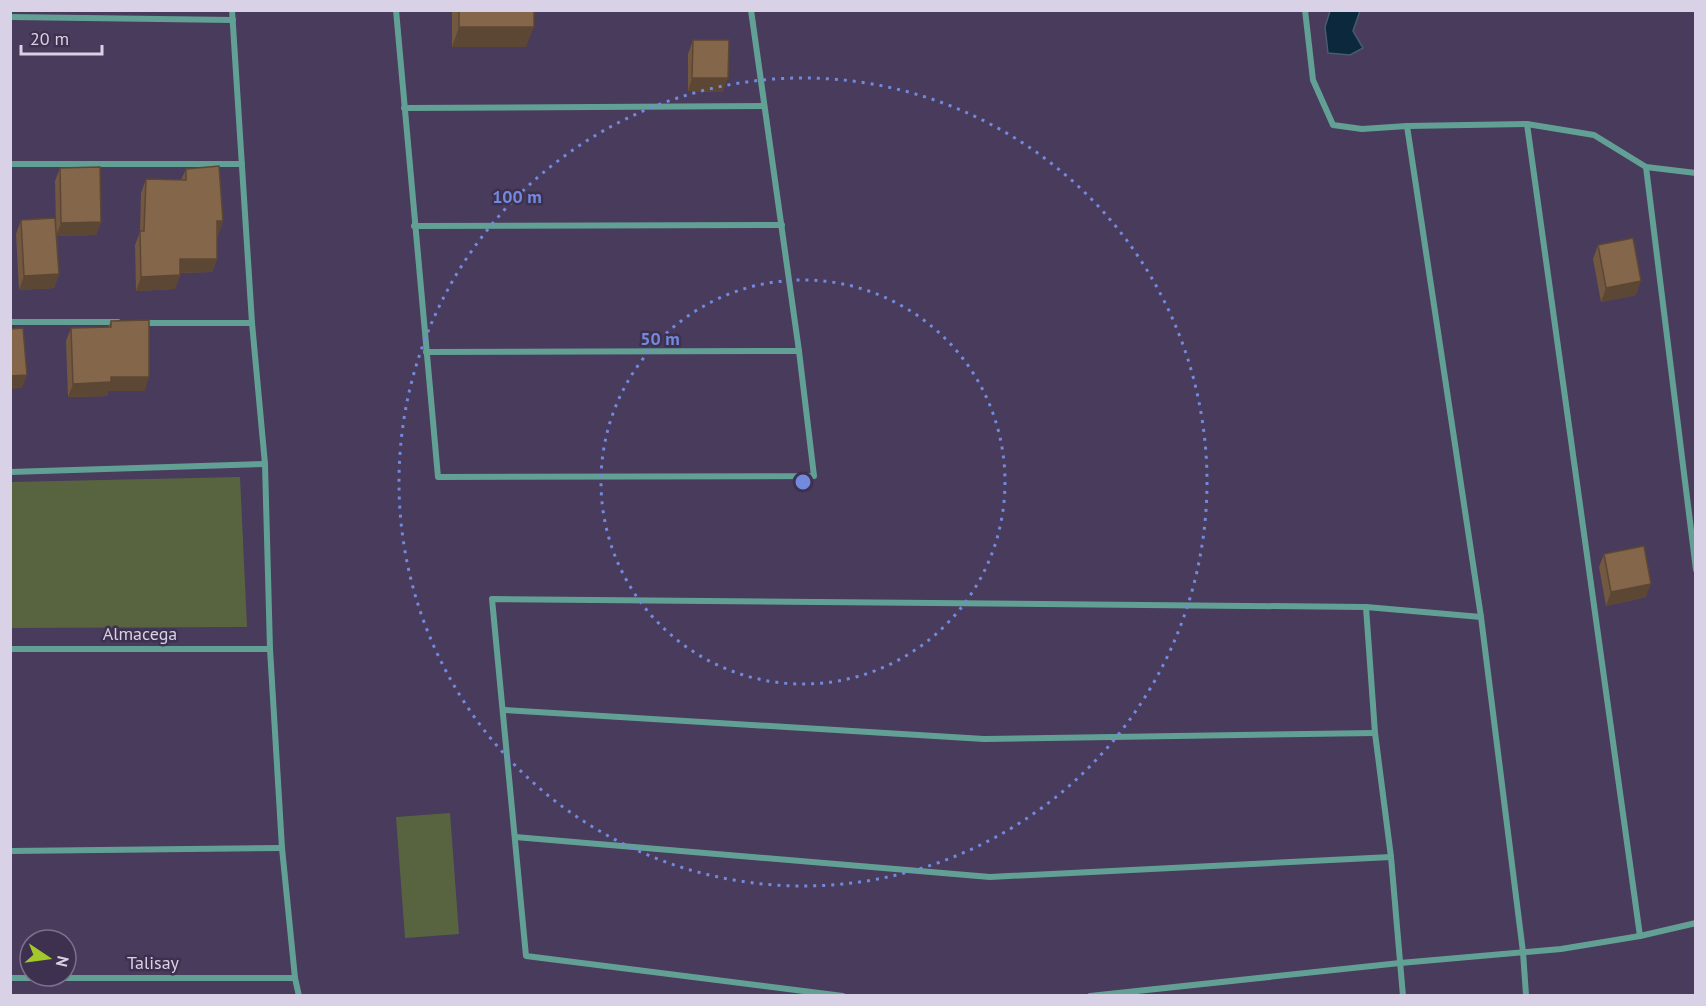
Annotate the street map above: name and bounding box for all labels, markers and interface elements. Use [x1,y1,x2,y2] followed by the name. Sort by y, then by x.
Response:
[21,18,102,56] scale bar
[30,27,69,50] text: 20 m
[492,185,542,208] text: 100 m
[640,327,680,350] text: 50 m
[793,472,813,492] centre of rings
[103,622,177,645] street label: Almacega
[18,928,78,988] north arrow
[127,951,180,974] street label: Talisay
[52,954,74,969] text: N

